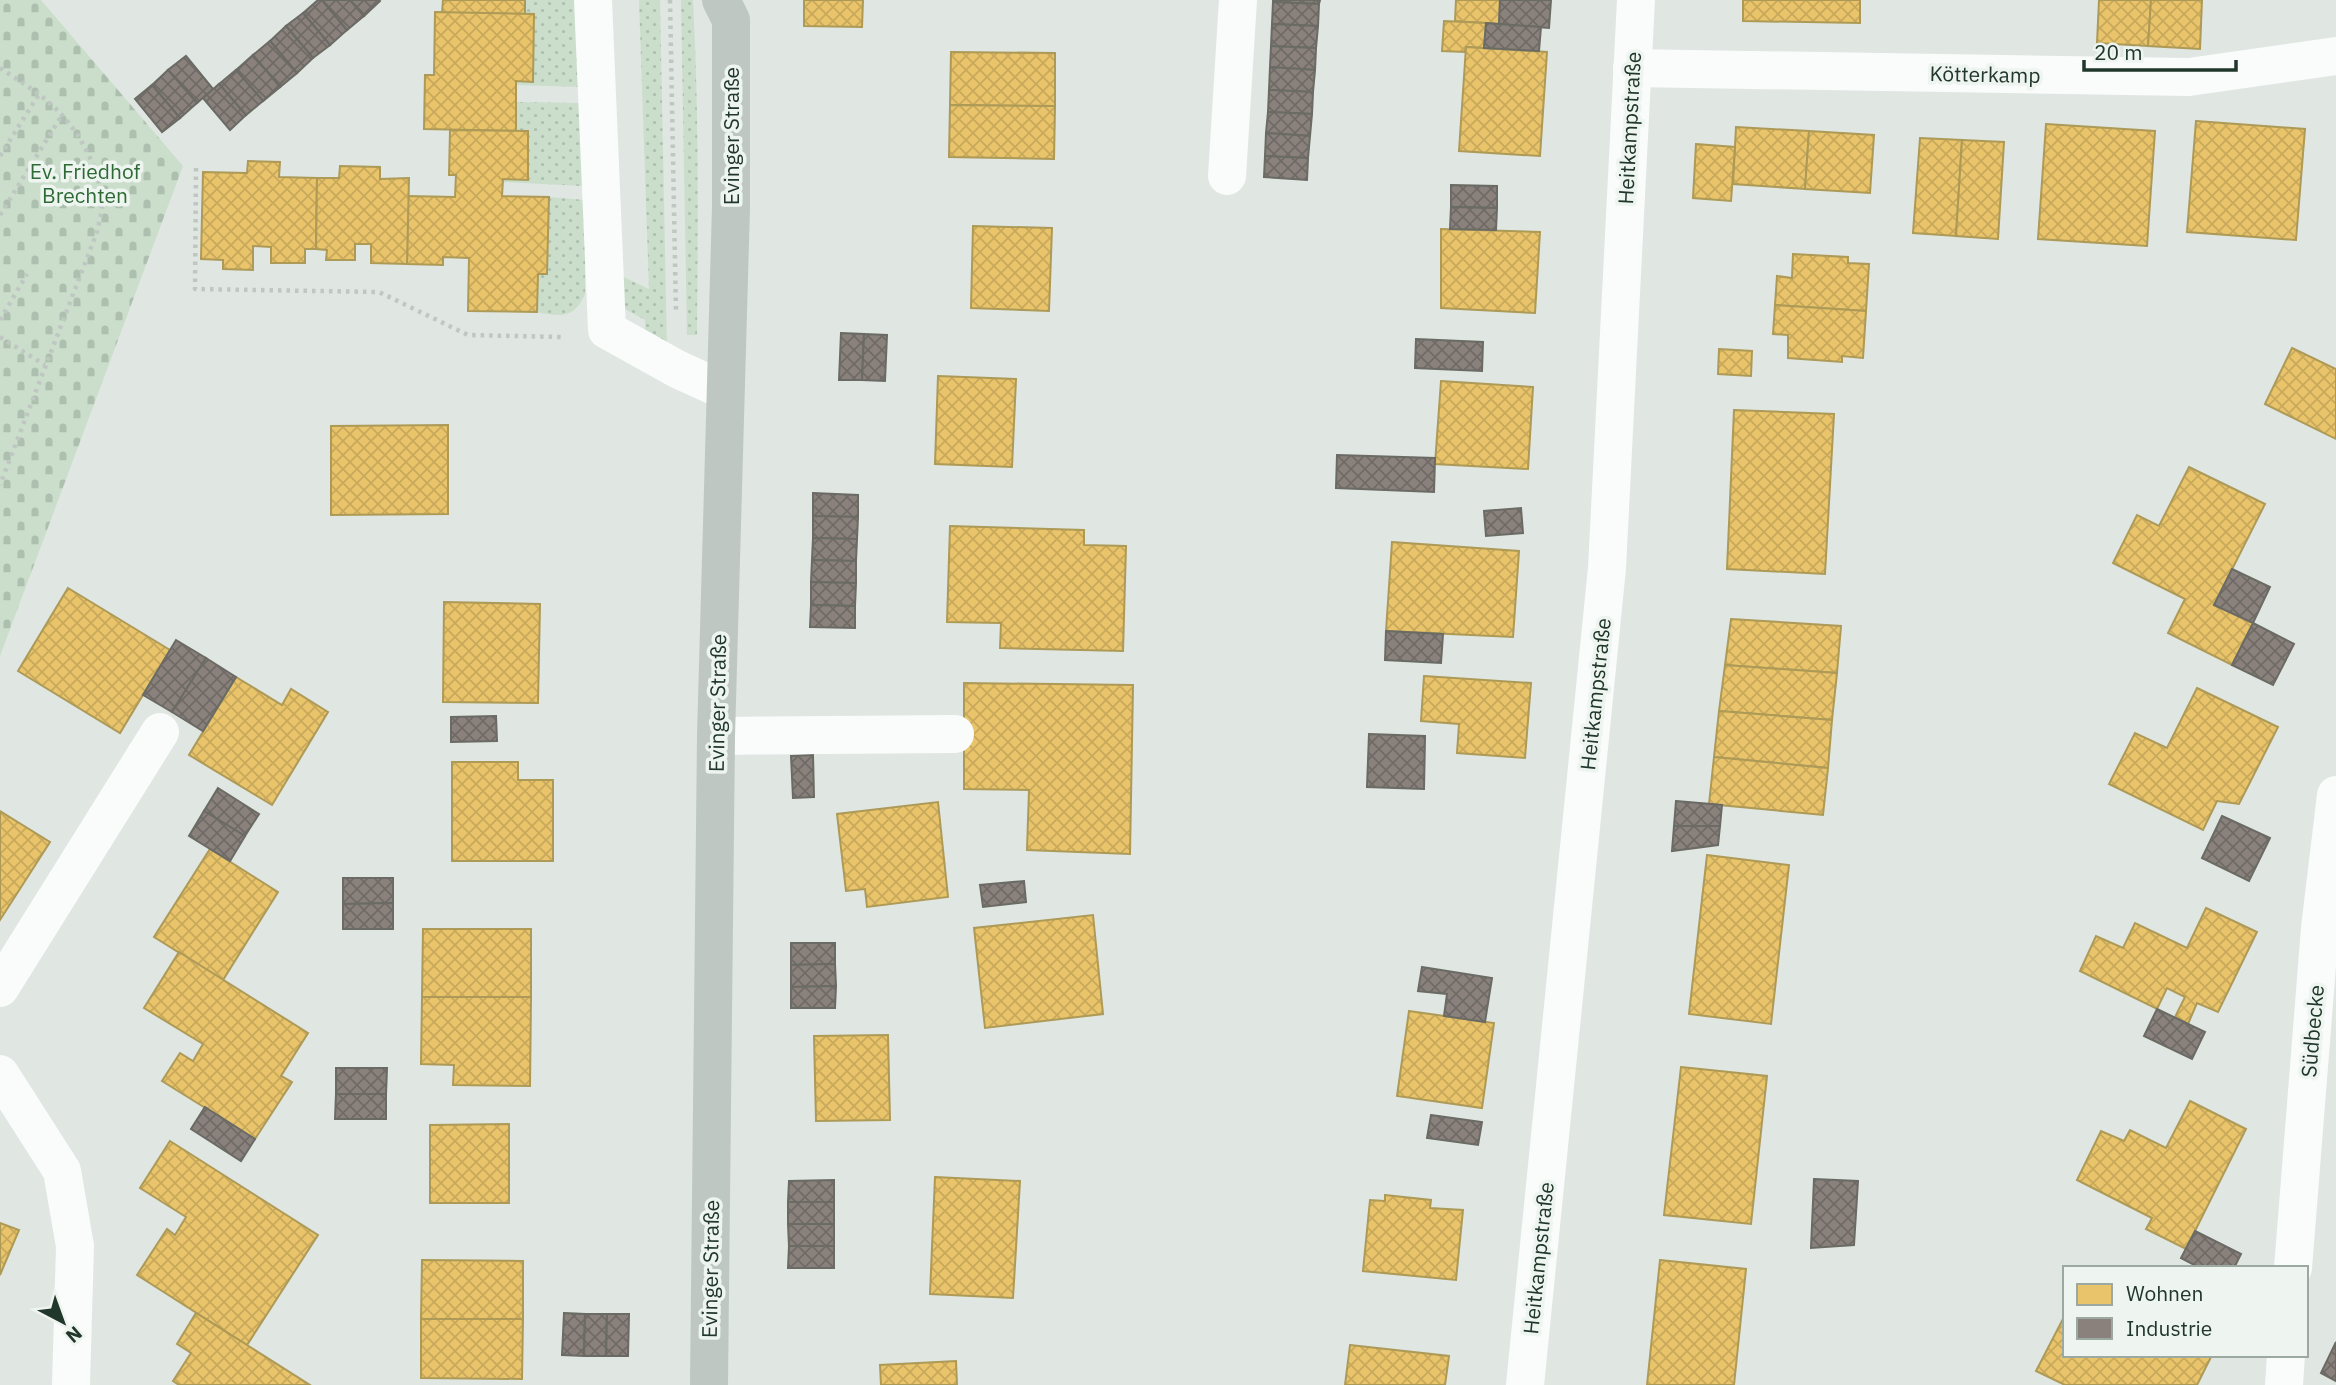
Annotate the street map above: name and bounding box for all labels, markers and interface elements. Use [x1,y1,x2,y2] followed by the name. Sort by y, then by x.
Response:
[2084,28,2236,72] scale bar
[2094,38,2143,66] text: 20 m
[1611,51,1647,205] street label: Heitkampstraße
[1929,59,2041,89] street label: Kötterkamp
[717,67,745,205] street label: Evinger Straße
[30,157,141,209] park label: Ev. Friedhof Brechten
[1573,616,1617,772] street label: Heitkampstraße
[702,634,732,772] street label: Evinger Straße
[2294,984,2330,1078] street label: Südbecke
[1516,1180,1560,1336] street label: Heitkampstraße
[695,1200,725,1338] street label: Evinger Straße
[2063,1266,2308,1357] legend
[2126,1279,2203,1307] text: Wohnen
[28,1287,98,1357] north arrow
[2126,1314,2212,1342] text: Industrie
[61,1321,87,1348] text: N

